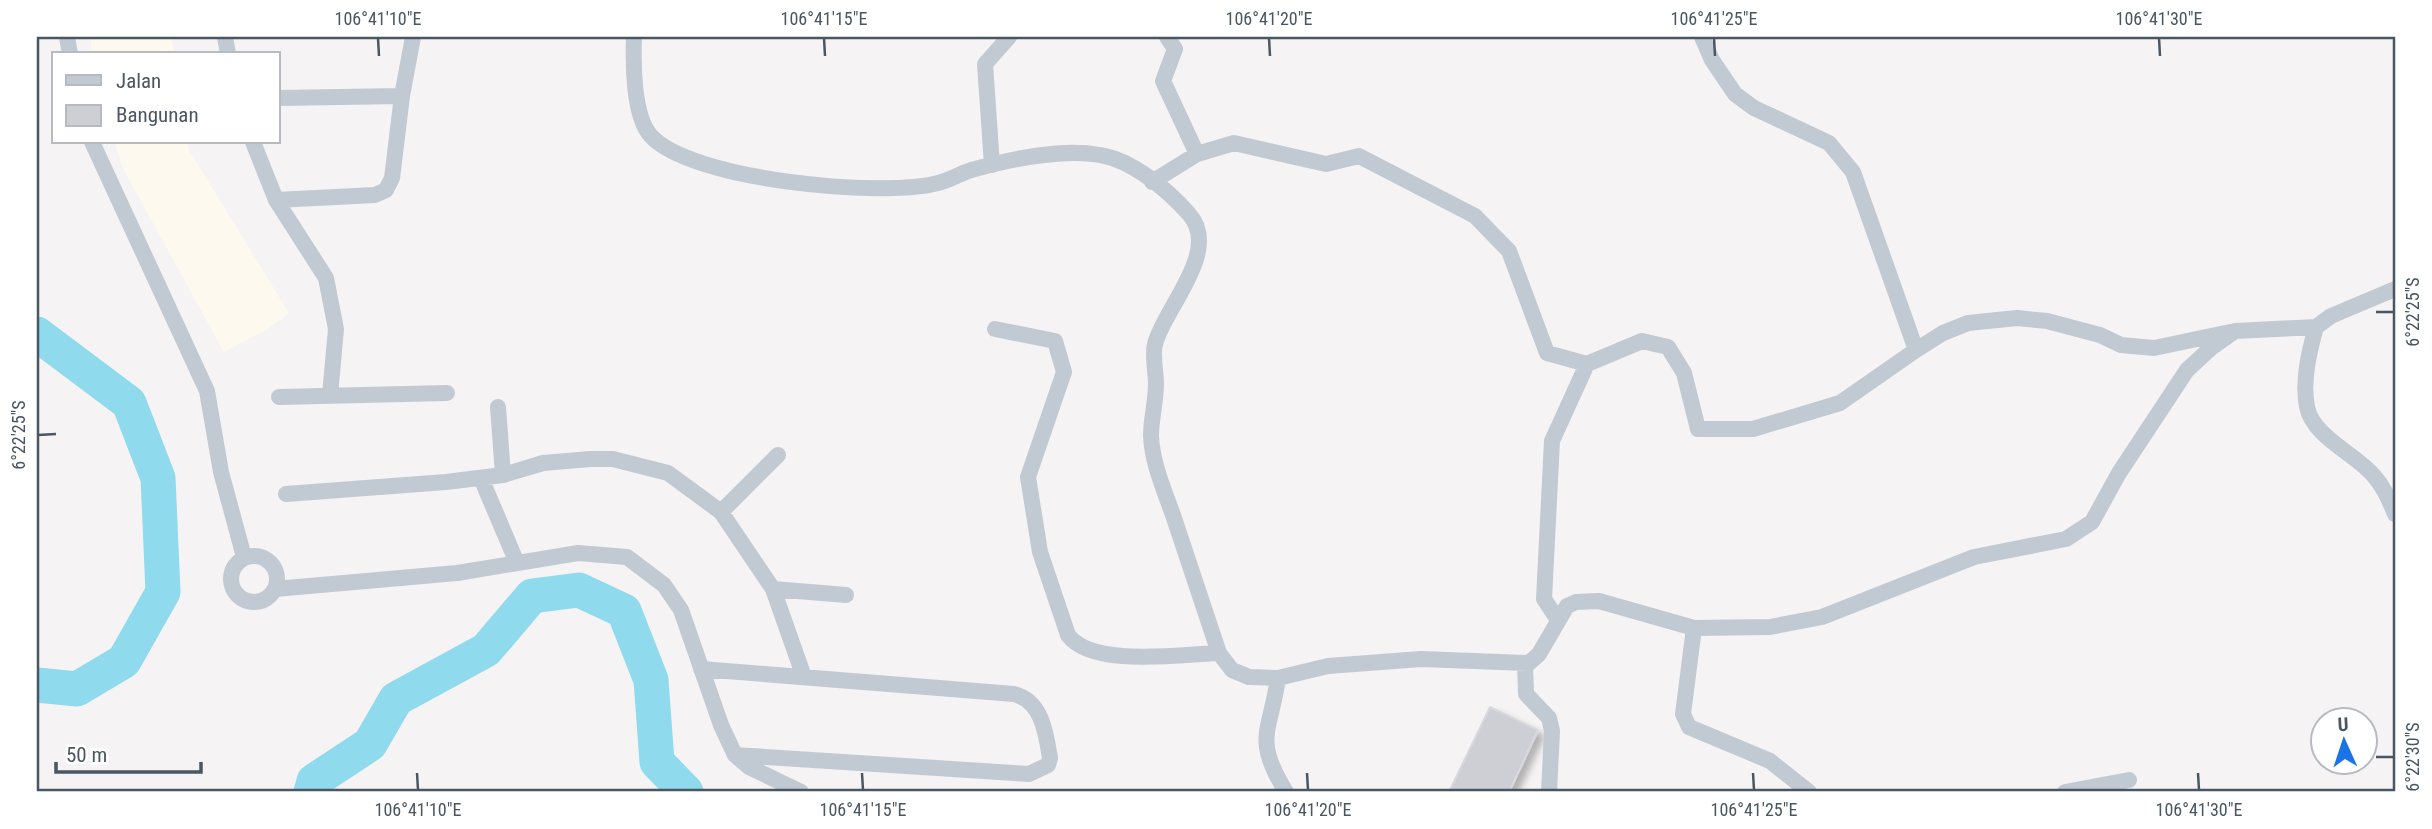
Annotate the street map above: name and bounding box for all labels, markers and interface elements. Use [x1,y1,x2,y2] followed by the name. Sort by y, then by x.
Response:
[335,8,421,29] text: 106°41'10"E
[781,8,867,29] text: 106°41'15"E
[1226,8,1312,29] text: 106°41'20"E
[1671,8,1757,29] text: 106°41'25"E
[2116,8,2202,29] text: 106°41'30"E
[52,52,280,144] legend
[116,69,161,93] text: Jalan
[116,103,199,127] text: Bangunan
[2402,277,2423,347] text: 6°22'25"S
[8,400,29,470] text: 6°22'25"S
[2310,706,2380,776] north arrow
[2337,713,2349,736] text: U
[2402,722,2423,792] text: 6°22'30"S
[56,731,201,775] scale bar
[66,743,107,767] text: 50 m
[375,799,461,820] text: 106°41'10"E
[820,799,906,820] text: 106°41'15"E
[1265,799,1351,820] text: 106°41'20"E
[1711,799,1797,820] text: 106°41'25"E
[2156,799,2242,820] text: 106°41'30"E

